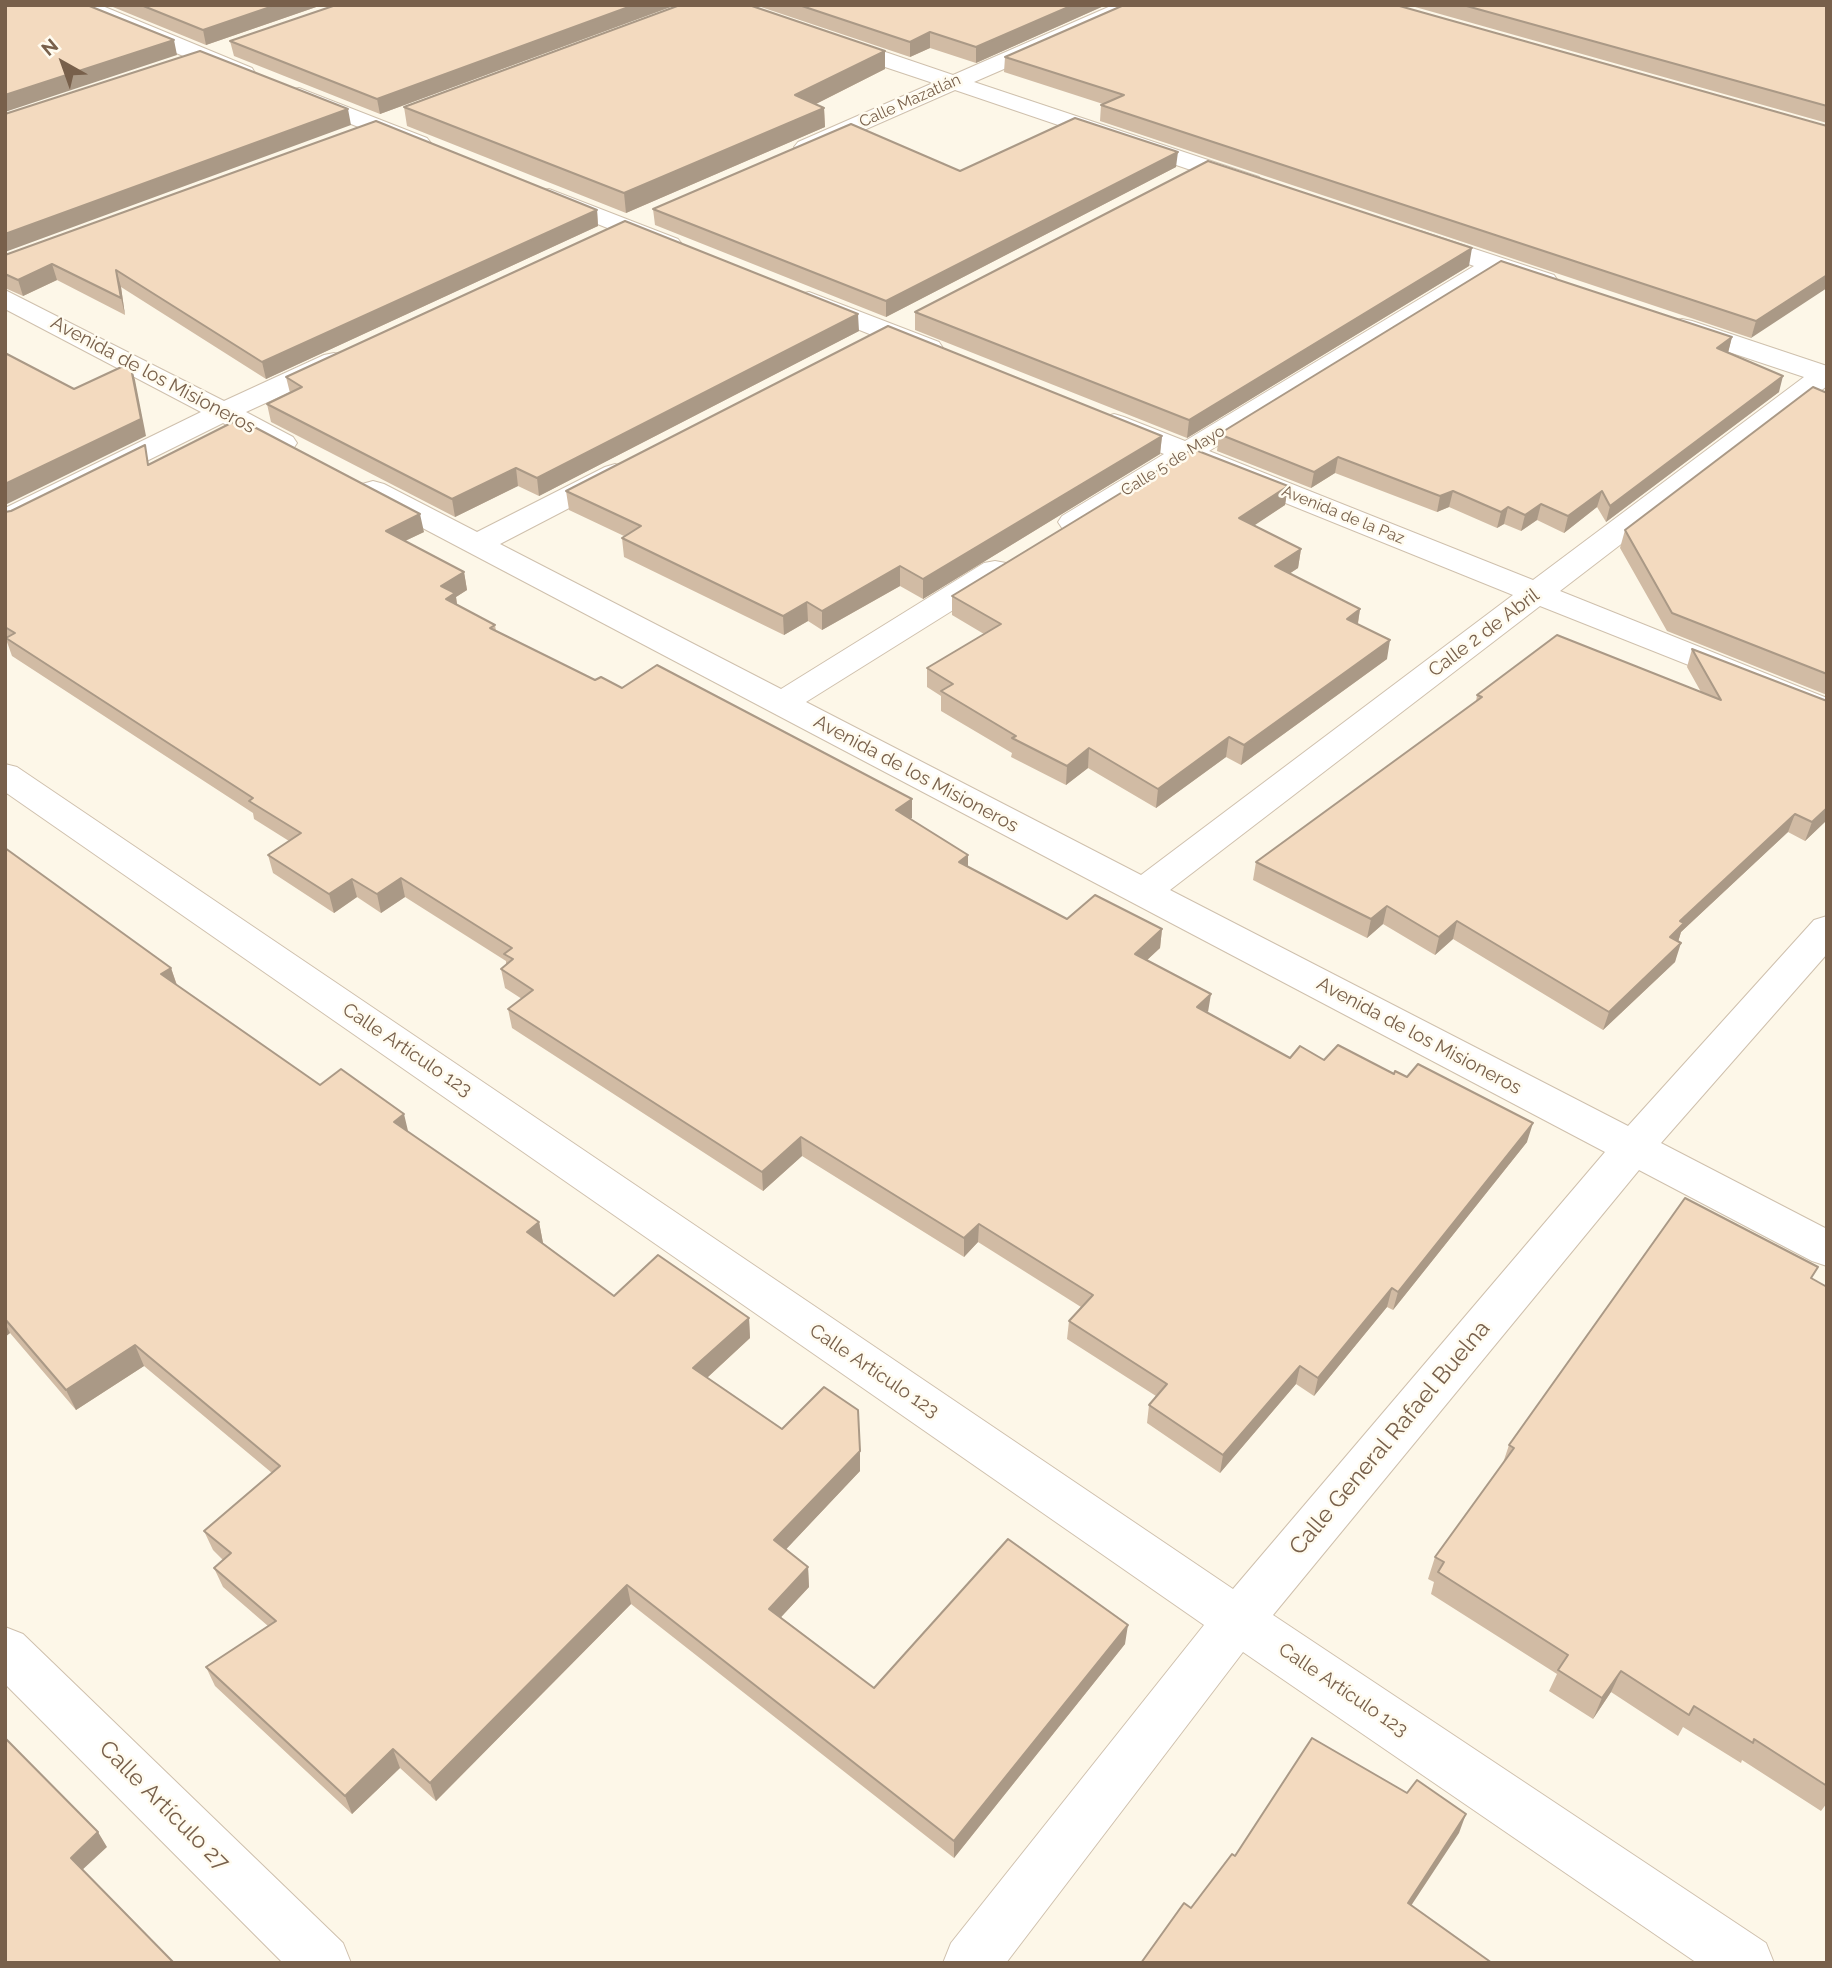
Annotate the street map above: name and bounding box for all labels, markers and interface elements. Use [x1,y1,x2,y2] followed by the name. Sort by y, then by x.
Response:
[28,28,98,98] north arrow
[37,34,62,60] text: N
[856,70,964,132] street label: Calle Mazatlán
[47,311,259,439] street label: Avenida de los Misioneros
[1118,421,1228,501] street label: Calle 5 de Mayo
[1279,482,1407,548] street label: Avenida de la Paz
[1424,584,1544,682] street label: Calle 2 de Abril
[810,710,1022,838] street label: Avenida de los Misioneros
[1313,972,1525,1100] street label: Avenida de los Misioneros
[338,998,476,1102] street label: Calle Artículo 123
[1284,1315,1496,1561] street label: Calle General Rafael Buelna
[805,1319,943,1423] street label: Calle Artículo 123
[1274,1638,1412,1742] street label: Calle Artículo 123
[93,1735,235,1877] street label: Calle Artículo 27

